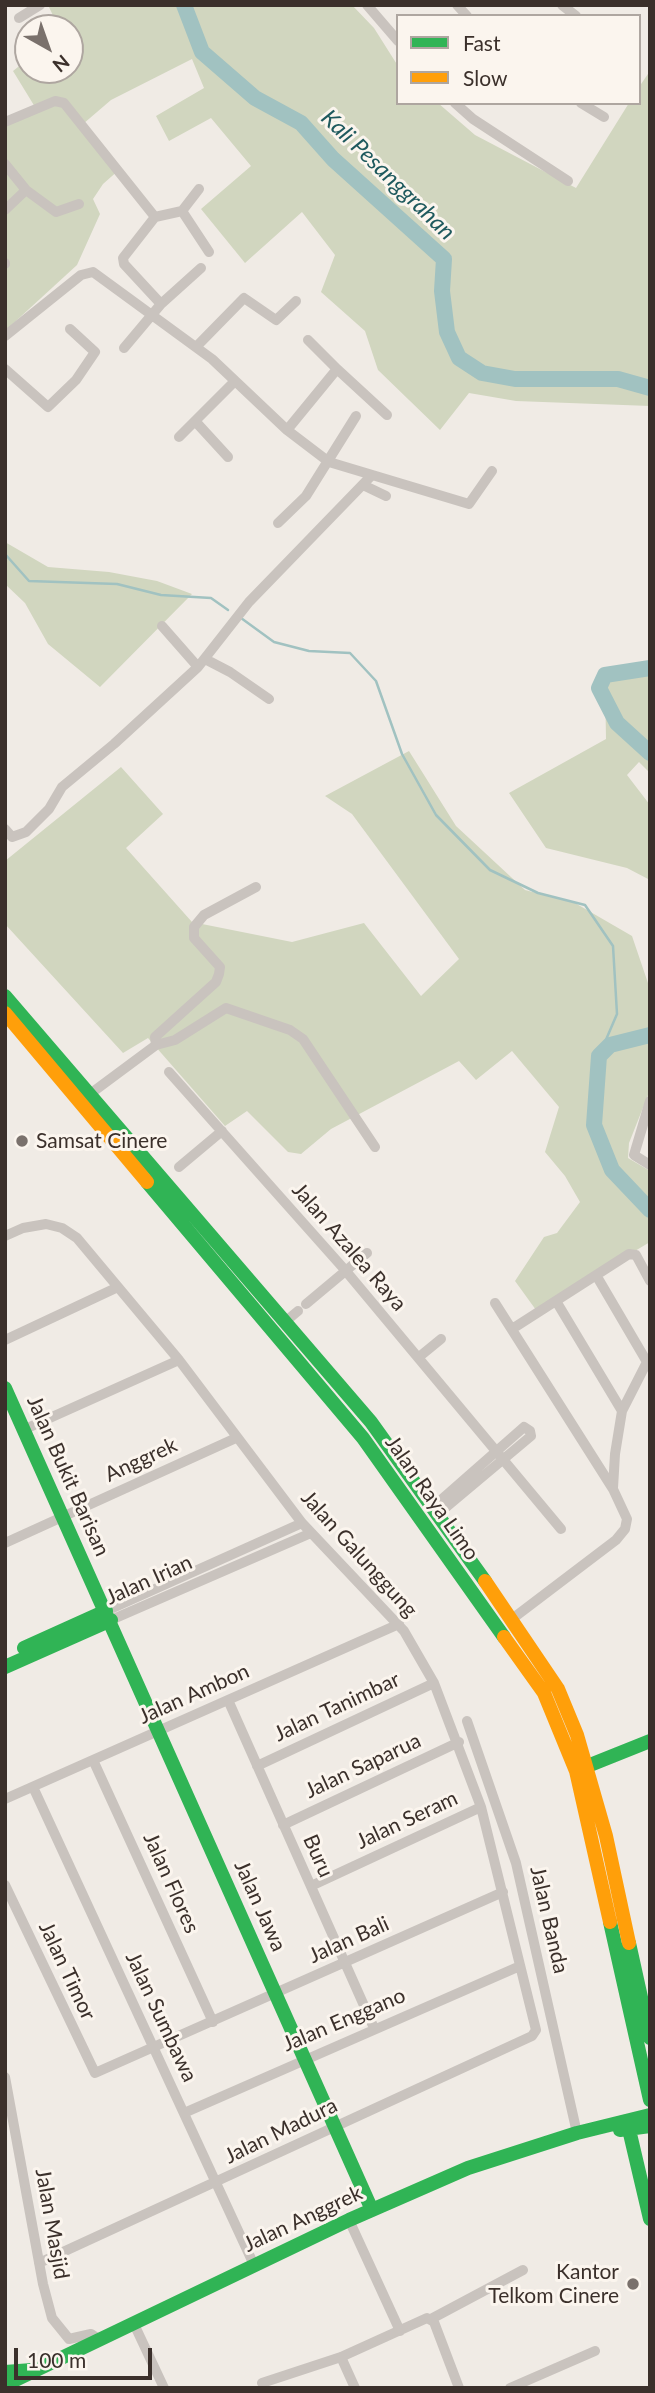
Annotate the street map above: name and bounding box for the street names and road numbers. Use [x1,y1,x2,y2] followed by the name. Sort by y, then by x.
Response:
[286,1178,412,1316] street label: Jalan Azalea Raya
[21,1392,115,1560] street label: Jalan Bukit Barisan
[380,1431,484,1565] street label: Jalan Raya Limo
[101,1432,181,1488] street label: Anggrek
[296,1486,422,1622] street label: Jalan Galunggung
[102,1550,196,1610] street label: Jalan Irian
[135,1658,253,1730] street label: Jalan Ambon
[270,1667,404,1747] street label: Jalan Tanimbar
[301,1728,425,1804] street label: Jalan Saparua
[352,1786,462,1854] street label: Jalan Seram
[138,1829,204,1937] street label: Jalan Flores
[297,1831,339,1881] street label: Buru
[229,1857,291,1955] street label: Jalan Jawa
[524,1864,574,1976] street label: Jalan Banda
[305,1911,393,1969] street label: Jalan Bali
[33,1918,101,2024] street label: Jalan Timor
[120,1948,202,2086] street label: Jalan Sumbawa
[279,1983,409,2057] street label: Jalan Enggano
[220,2093,342,2169] street label: Jalan Madura
[30,2167,74,2281] street label: Jalan Masjid
[240,2181,366,2257] street label: Jalan Anggrek

